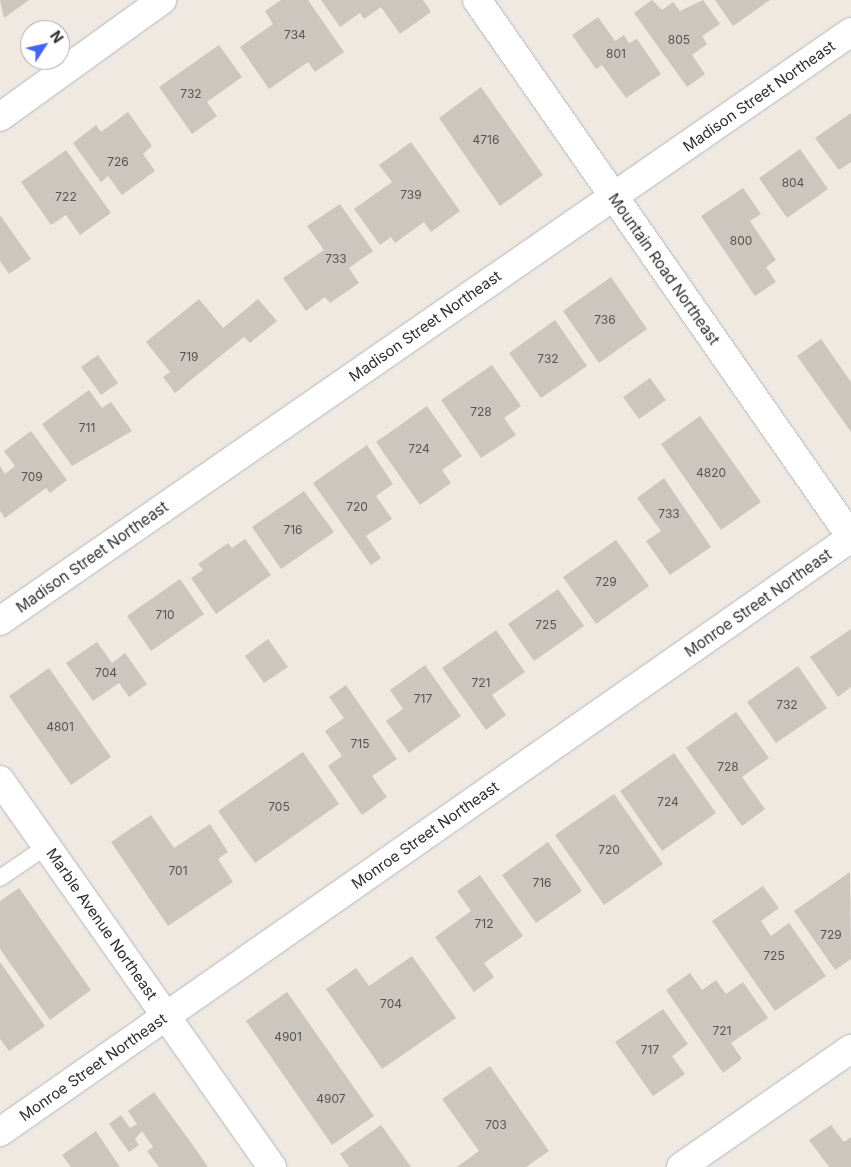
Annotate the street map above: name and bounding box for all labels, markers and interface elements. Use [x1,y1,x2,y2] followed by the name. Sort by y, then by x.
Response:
[20,20,70,70] north arrow
[47,27,67,46] text: N
[284,28,306,42] house number: 734
[668,33,690,47] house number: 805
[680,37,838,155] street label: Madison Street Northeast
[606,47,626,61] house number: 801
[180,87,202,101] house number: 732
[473,133,499,147] house number: 4716
[107,155,129,169] house number: 726
[782,176,804,190] house number: 804
[400,188,422,202] house number: 739
[55,190,77,204] house number: 722
[605,190,723,348] street label: Mountain Road Northeast
[730,234,752,248] house number: 800
[325,252,347,266] house number: 733
[346,267,504,385] street label: Madison Street Northeast
[594,313,616,327] house number: 736
[179,350,199,364] house number: 719
[537,352,559,366] house number: 732
[470,405,492,419] house number: 728
[79,421,95,435] house number: 711
[408,442,430,456] house number: 724
[696,466,726,480] house number: 4820
[21,470,43,484] house number: 709
[13,498,171,616] street label: Madison Street Northeast
[346,500,368,514] house number: 720
[658,507,680,521] house number: 733
[283,523,303,537] house number: 716
[681,545,835,661] street label: Monroe Street Northeast
[595,575,617,589] house number: 729
[155,608,175,622] house number: 710
[535,618,557,632] house number: 725
[95,666,117,680] house number: 704
[472,676,490,690] house number: 721
[414,692,432,706] house number: 717
[776,698,798,712] house number: 732
[46,720,74,734] house number: 4801
[351,737,369,751] house number: 715
[717,760,739,774] house number: 728
[348,777,502,893] street label: Monroe Street Northeast
[657,795,679,809] house number: 724
[268,800,290,814] house number: 705
[598,843,620,857] house number: 720
[43,845,161,1003] street label: Marble Avenue Northeast
[168,864,188,878] house number: 701
[532,876,552,890] house number: 716
[475,917,493,931] house number: 712
[820,928,842,942] house number: 729
[763,949,785,963] house number: 725
[380,997,402,1011] house number: 704
[16,1009,170,1125] street label: Monroe Street Northeast
[713,1024,731,1038] house number: 721
[274,1030,302,1044] house number: 4901
[641,1043,659,1057] house number: 717
[316,1092,346,1106] house number: 4907
[485,1118,507,1132] house number: 703

